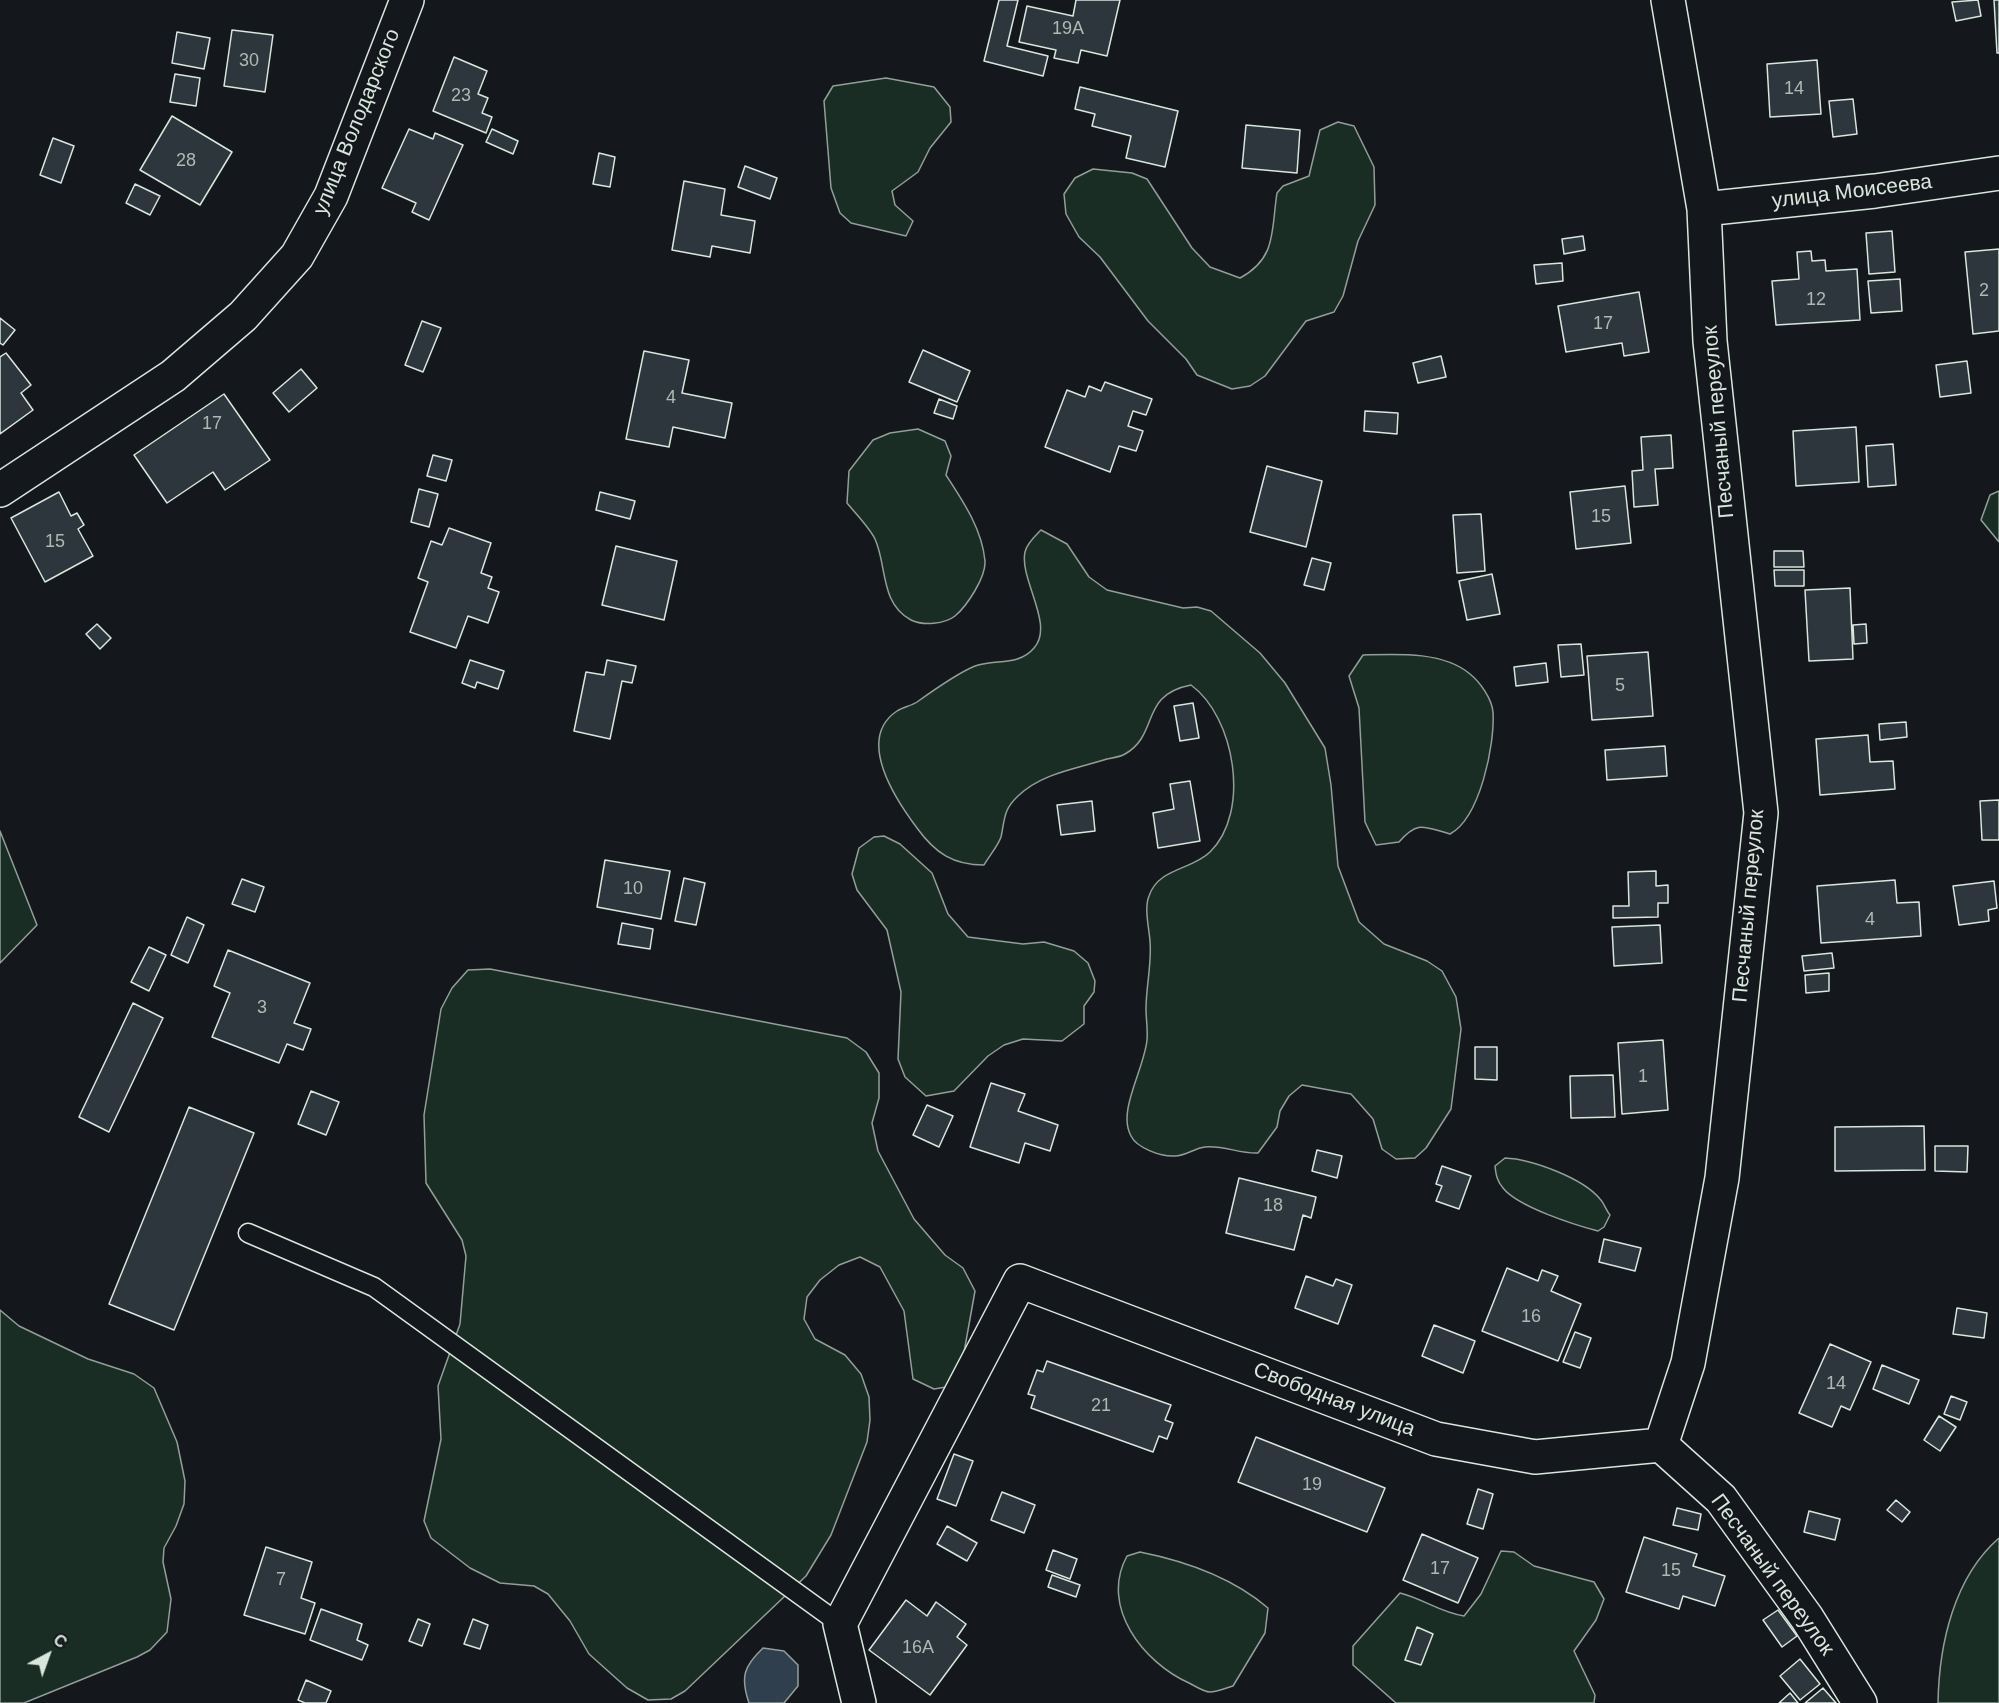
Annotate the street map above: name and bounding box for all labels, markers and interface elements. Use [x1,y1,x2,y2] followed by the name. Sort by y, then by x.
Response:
[1052,18,1084,40] house number: 19А
[308,25,406,219] street label: улица Володарского
[239,50,259,72] house number: 30
[1784,78,1804,100] house number: 14
[451,85,471,107] house number: 23
[176,150,196,172] house number: 28
[1770,170,1934,214] street label: улица Моисеева
[1979,280,1989,302] house number: 2
[1806,289,1826,311] house number: 12
[1593,313,1613,335] house number: 17
[1698,325,1740,519] street label: Песчаный переулок
[666,387,676,409] house number: 4
[202,413,222,435] house number: 17
[1591,506,1611,528] house number: 15
[45,531,65,553] house number: 15
[1615,675,1625,697] house number: 5
[1728,809,1770,1003] street label: Песчаный переулок
[623,878,643,900] house number: 10
[1865,909,1875,931] house number: 4
[257,997,267,1019] house number: 3
[1638,1066,1648,1088] house number: 1
[1263,1195,1283,1217] house number: 18
[1521,1306,1541,1328] house number: 16
[1249,1358,1419,1442] street label: Свободная улица
[1826,1373,1846,1395] house number: 14
[1091,1395,1111,1417] house number: 21
[1302,1474,1322,1496] house number: 19
[1705,1489,1839,1661] street label: Песчаный переулок
[1430,1558,1450,1580] house number: 17
[1661,1560,1681,1582] house number: 15
[276,1569,286,1591] house number: 7
[18,1625,78,1685] north arrow
[50,1631,70,1651] text: С
[902,1637,934,1659] house number: 16А

